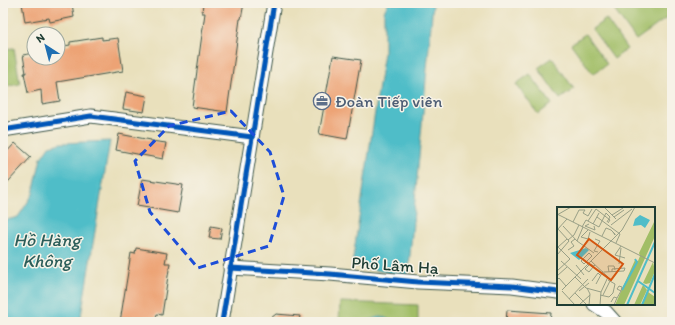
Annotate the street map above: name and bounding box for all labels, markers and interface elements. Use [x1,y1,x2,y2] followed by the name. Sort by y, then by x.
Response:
[26,26,66,66] north arrow
[34,31,47,46] text: N
[312,91,332,111] office icon: Đoàn Tiếp viên
[335,91,443,111] place label: Đoàn Tiếp viên
[557,207,655,305] inset map
[14,229,83,272] water label: Hồ Hàng Không
[351,252,440,278] street label: Phố Lâm Hạ

